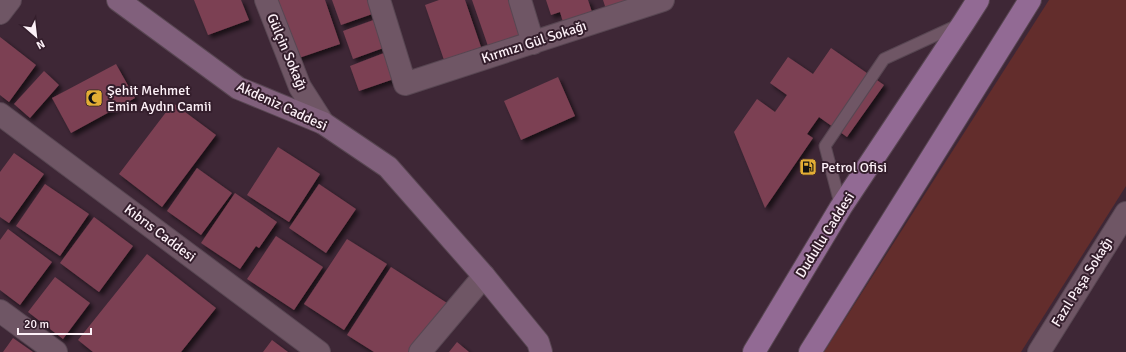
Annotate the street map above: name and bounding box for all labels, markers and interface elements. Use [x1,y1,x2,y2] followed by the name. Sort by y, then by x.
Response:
[263,11,311,93] street label: Gülçin Sokağı
[16,16,56,56] north arrow
[479,17,589,67] street label: Kırmızı Gül Sokağı
[34,37,47,52] text: N
[234,78,330,134] street label: Akdeniz Caddesi
[107,82,211,115] place label: Şehit Mehmet Emin Aydın Camii
[84,88,104,108] mosque icon: Şehit Mehmet Emin Aydın Camii
[798,157,818,177] fuel station icon: Petrol Ofisi
[821,159,887,176] place label: Petrol Ofisi
[792,189,858,281] street label: Dudullu Caddesi
[121,201,199,265] street label: Kıbrıs Caddesi
[1048,234,1116,330] street label: Fazıl Paşa Sokağı
[18,310,91,336] scale bar
[24,317,49,332] text: 20 m

